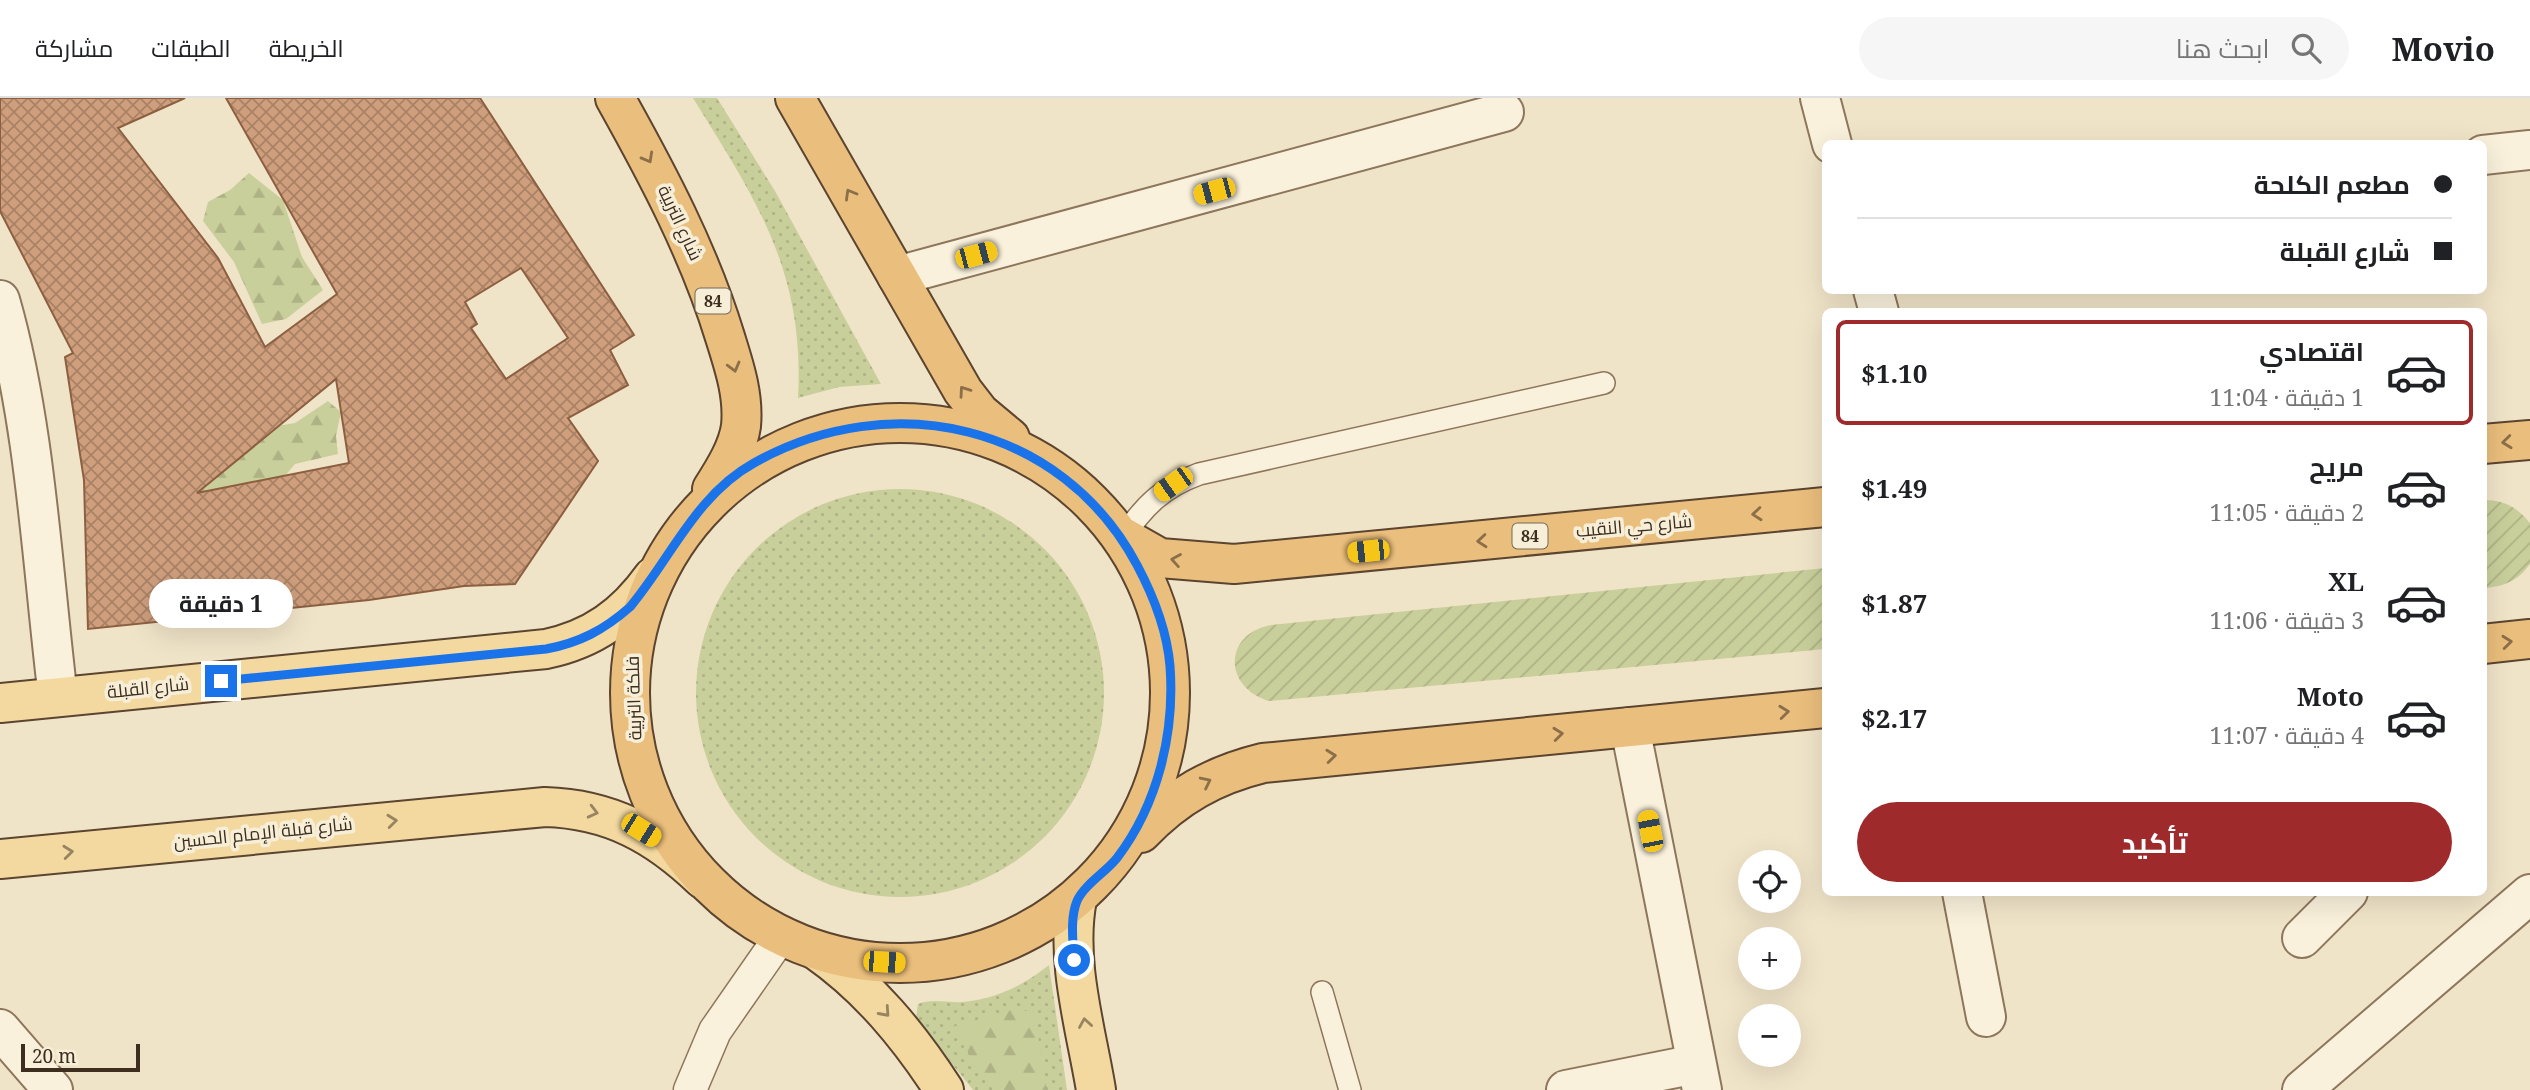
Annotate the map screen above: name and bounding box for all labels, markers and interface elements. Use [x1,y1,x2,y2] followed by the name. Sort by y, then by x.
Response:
[1859,17,2349,80] search box
[2391,26,2495,71] text: Movio
[2287,29,2325,67] icon: search
[2176,30,2269,66] text: ابحث هنا
[35,31,113,64] text: مشاركة
[151,31,231,64] text: الطبقات
[269,31,344,64] text: الخريطة
[640,150,653,163] one-way arrow
[2254,166,2410,202] text: مطعم الكلحة
[1191,175,1238,207] car
[652,181,709,265] street label: شارع التربية
[845,189,858,202] one-way arrow
[2280,233,2410,269] text: شارع القبلة
[953,239,1000,271] car
[696,288,730,314] road number: 84
[2259,333,2364,369] text: اقتصادي
[2385,341,2448,404] icon: car
[1861,355,1927,391] text: $1.10
[726,361,741,373] one-way arrow
[2210,381,2364,413] text: 1 دقيقة · 11:04
[960,386,972,399] one-way arrow
[2501,434,2512,449] one-way arrow
[2309,448,2364,484] text: مريح
[2385,456,2448,519] icon: car
[1150,463,1197,505] car
[1861,470,1927,506] text: $1.49
[2210,496,2364,528] text: 2 دقيقة · 11:05
[1752,506,1763,521] one-way arrow
[1575,508,1693,545] street label: شارع حي النقيب
[1512,524,1548,548] road number: 84
[1476,533,1488,548] one-way arrow
[1347,538,1390,564] car
[1170,553,1182,568] one-way arrow
[2328,563,2364,599] text: XL
[2385,571,2448,634] icon: car
[149,580,293,628] callout: 1 دقيقة
[1861,585,1927,621] text: $1.87
[179,587,263,619] text: 1 دقيقة
[2210,604,2364,636] text: 3 دقيقة · 11:06
[2501,634,2512,649] one-way arrow
[620,655,646,741] street label: فلكة التربية
[205,665,237,697] route end
[106,671,190,704] street label: شارع القبلة
[2297,678,2364,714] text: Moto
[2385,686,2448,749] icon: car
[1861,700,1927,736] text: $2.17
[1779,705,1790,720] one-way arrow
[2210,719,2364,751] text: 4 دقيقة · 11:07
[1553,727,1564,742] one-way arrow
[1326,749,1337,764] one-way arrow
[1199,777,1211,791] one-way arrow
[1857,802,2452,882] button: تأكيد
[587,804,599,818] one-way arrow
[1636,808,1665,854] car
[618,810,665,850] car
[172,811,354,854] street label: شارع قبلة الإمام الحسين
[387,814,398,829] one-way arrow
[63,845,74,860] one-way arrow
[1738,850,1801,1067] map controls
[1738,850,1801,913] button: locate
[1738,927,1801,990] button: +
[1058,944,1090,976] route start
[863,950,906,974] car
[877,1004,890,1017] one-way arrow
[1738,1004,1801,1067] button: −
[1078,1017,1093,1029] one-way arrow
[21,1041,140,1073] scale bar
[32,1043,76,1069] text: 20 m

